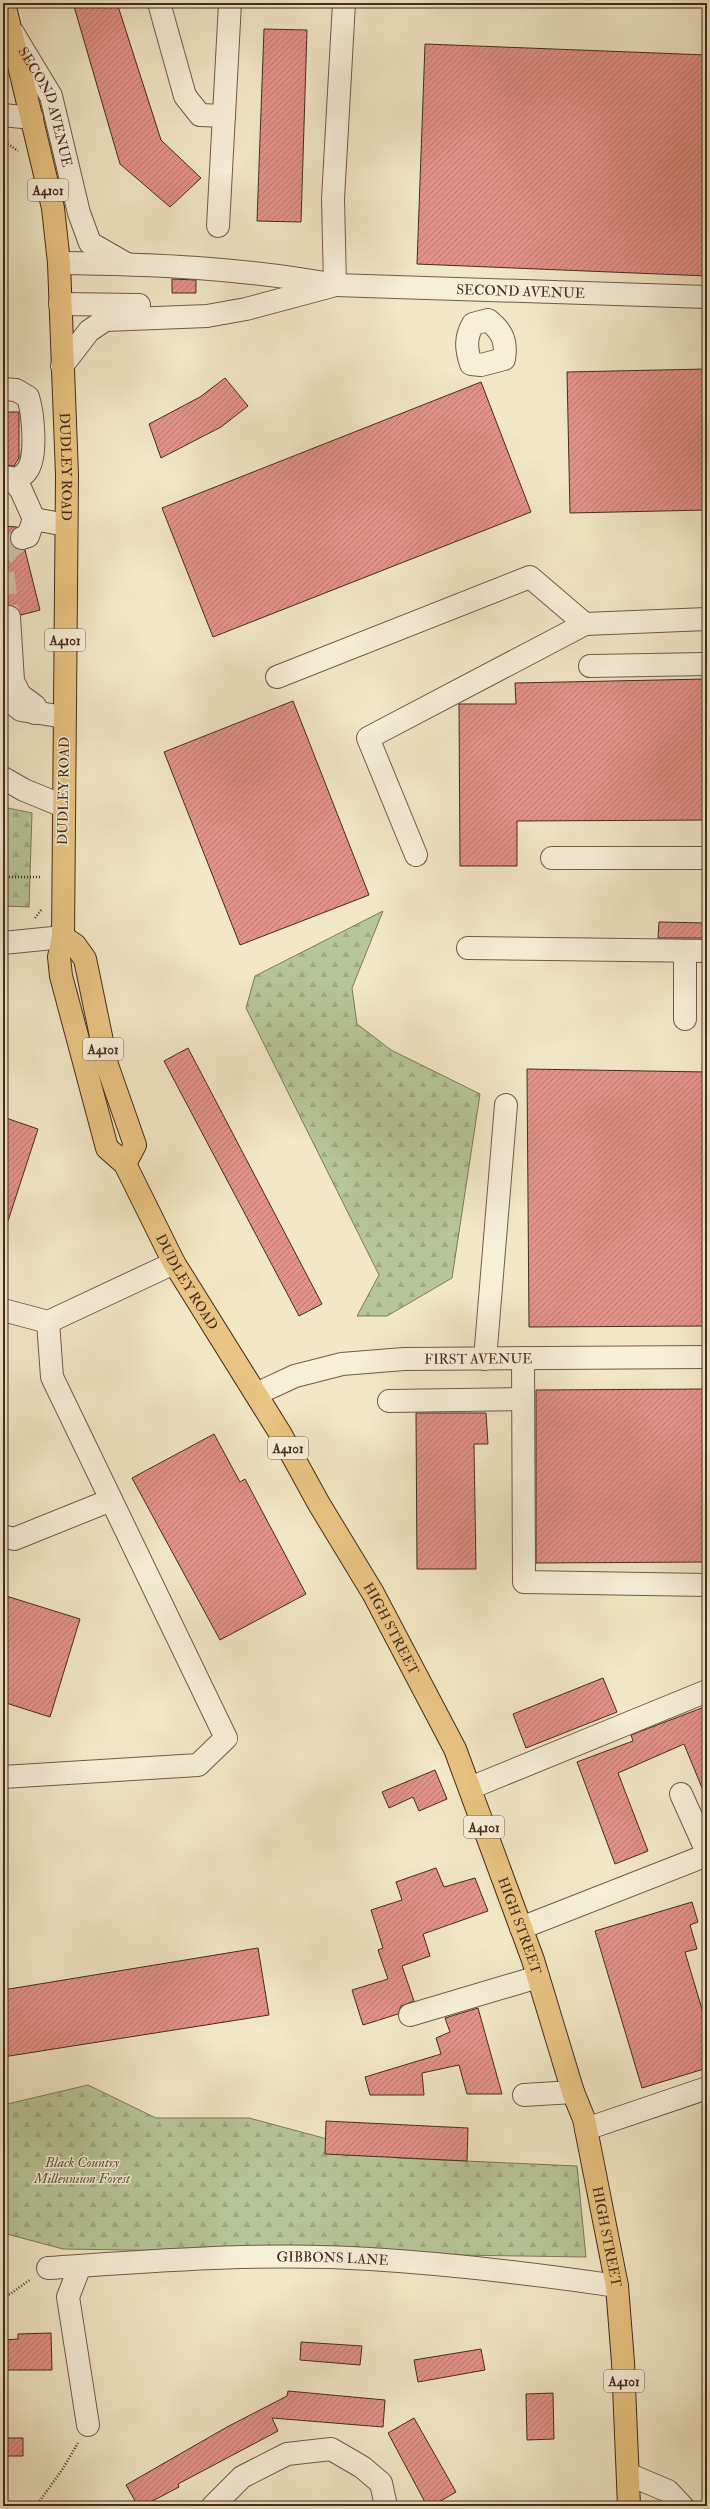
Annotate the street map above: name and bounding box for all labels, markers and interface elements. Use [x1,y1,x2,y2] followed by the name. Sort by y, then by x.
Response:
[14,44,76,169] street label: SECOND AVENUE
[28,179,68,201] road number: A4101
[456,281,585,302] street label: SECOND AVENUE
[56,412,75,521] street label: DUDLEY ROAD
[45,629,85,651] road number: A4101
[54,737,73,845] street label: DUDLEY ROAD
[83,1038,123,1060] road number: A4101
[152,1231,221,1333] street label: DUDLEY ROAD
[424,1350,532,1368] street label: FIRST AVENUE
[268,1437,308,1459] road number: A4101
[360,1580,423,1678] street label: HIGH STREET
[464,1816,504,1838] road number: A4101
[494,1875,545,1977] street label: HIGH STREET
[33,2154,131,2187] park label: Black Country Millennium Forest
[589,2185,625,2289] street label: HIGH STREET
[277,2248,389,2269] street label: GIBBONS LANE
[604,2370,644,2392] road number: A4101

